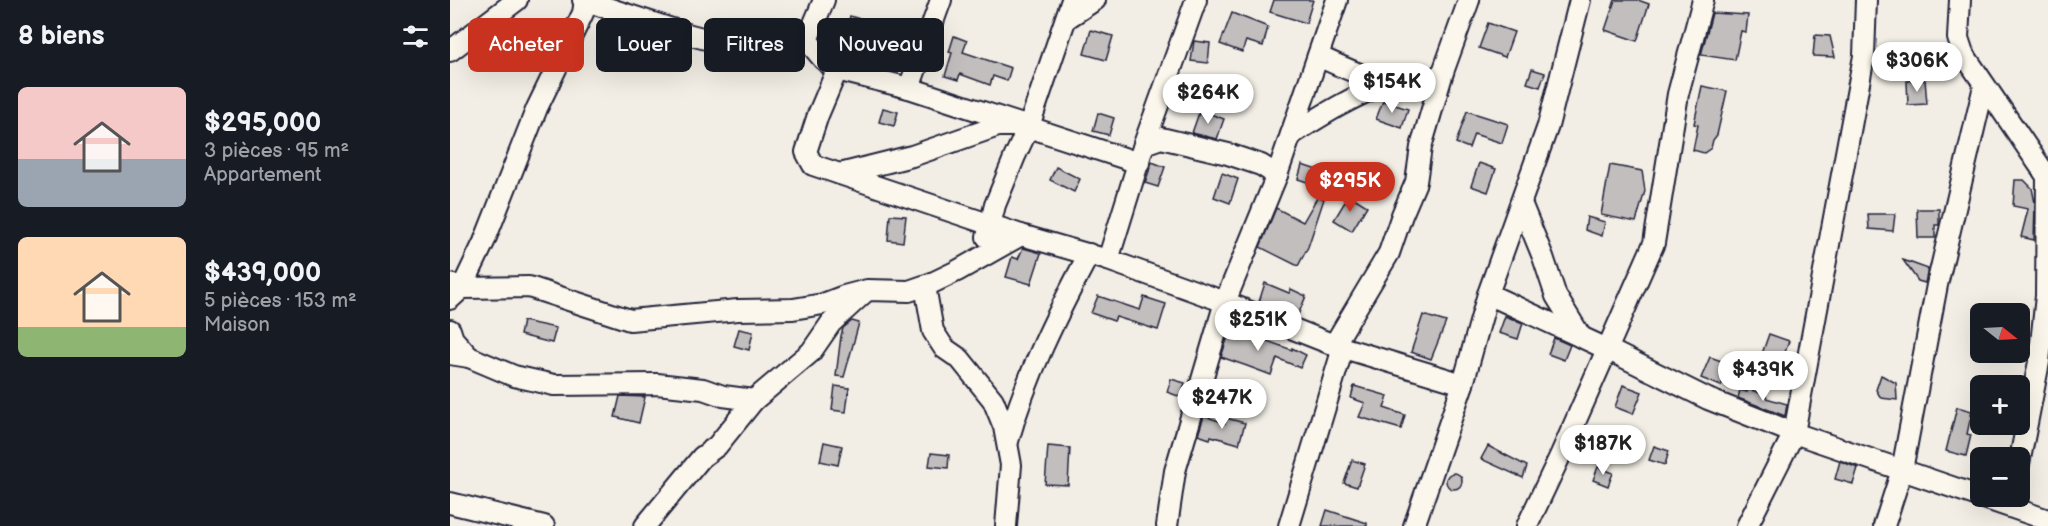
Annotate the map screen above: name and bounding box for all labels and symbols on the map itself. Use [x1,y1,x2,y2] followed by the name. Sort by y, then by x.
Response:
[1875,42,1959,93] pin: $306K
[1350,63,1434,114] pin: $154K
[1166,74,1250,125] pin: $264K
[1308,162,1392,213] pin: $295K
[1216,301,1300,352] pin: $251K
[1970,303,2030,363] north arrow
[1721,351,1805,402] pin: $439K
[1180,379,1264,430] pin: $247K
[1561,425,1645,476] pin: $187K

